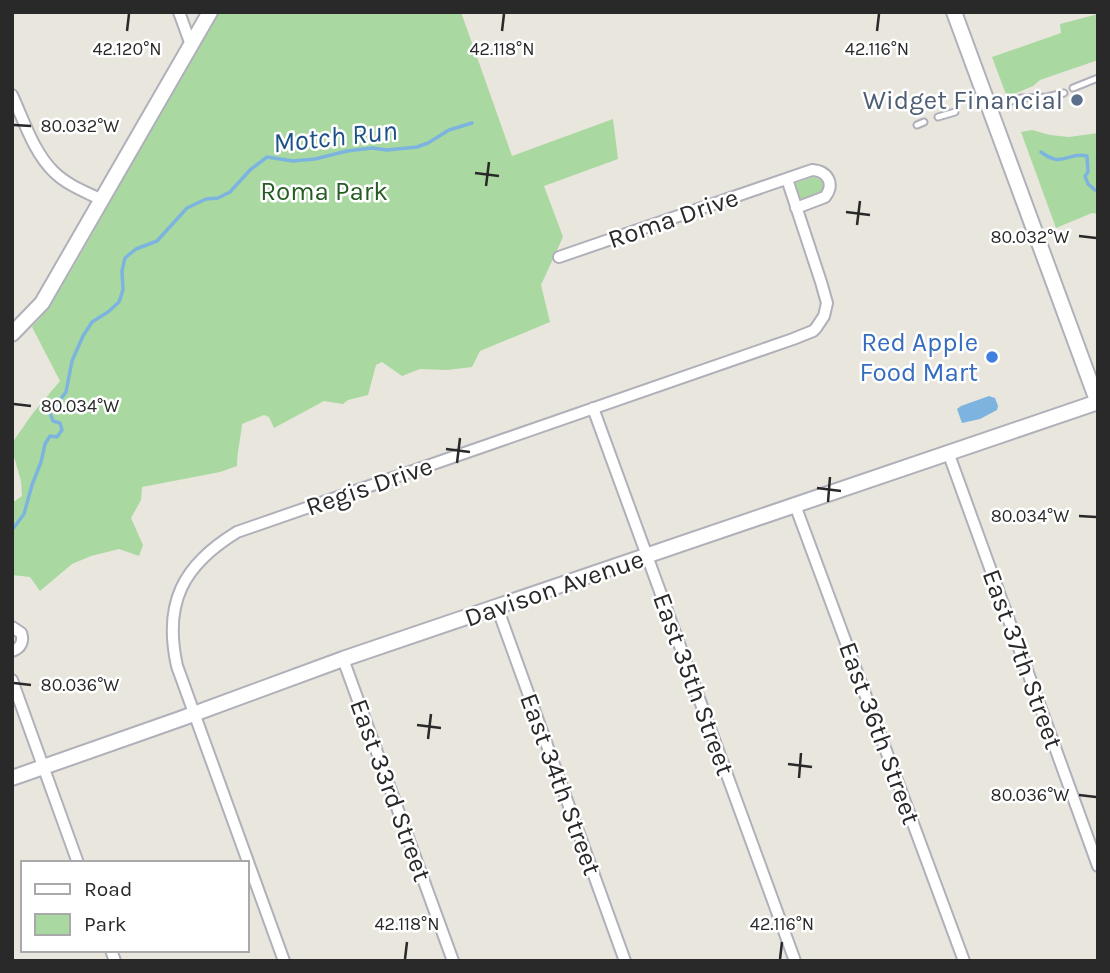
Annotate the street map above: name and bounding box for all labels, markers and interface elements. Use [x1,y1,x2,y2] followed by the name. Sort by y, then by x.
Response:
[92,38,162,60] text: 42.120°N
[469,38,535,60] text: 42.118°N
[845,38,909,60] text: 42.116°N
[863,85,1063,116] place label: Widget Financial
[1069,92,1085,108] marker: Widget Financial
[271,114,399,159] water label: Motch Run
[41,115,119,137] text: 80.032°W
[260,176,388,207] park label: Roma Park
[604,182,742,255] street label: Roma Drive
[991,226,1069,248] text: 80.032°W
[860,327,978,388] place label: Red Apple Food Mart
[984,349,1000,365] marker: Red Apple Food Mart
[41,395,119,417] text: 80.034°W
[302,450,437,523] street label: Regis Drive
[991,505,1069,527] text: 80.034°W
[460,543,648,634] street label: Davison Avenue
[976,565,1070,754] street label: East 37th Street
[646,589,741,780] street label: East 35th Street
[832,638,927,829] street label: East 36th Street
[41,674,119,696] text: 80.036°W
[513,689,608,880] street label: East 34th Street
[343,695,438,886] street label: East 33rd Street
[991,784,1069,806] text: 80.036°W
[21,861,248,952] legend
[84,877,132,901] text: Road
[84,912,127,936] text: Park
[374,913,440,935] text: 42.118°N
[750,913,814,935] text: 42.116°N

